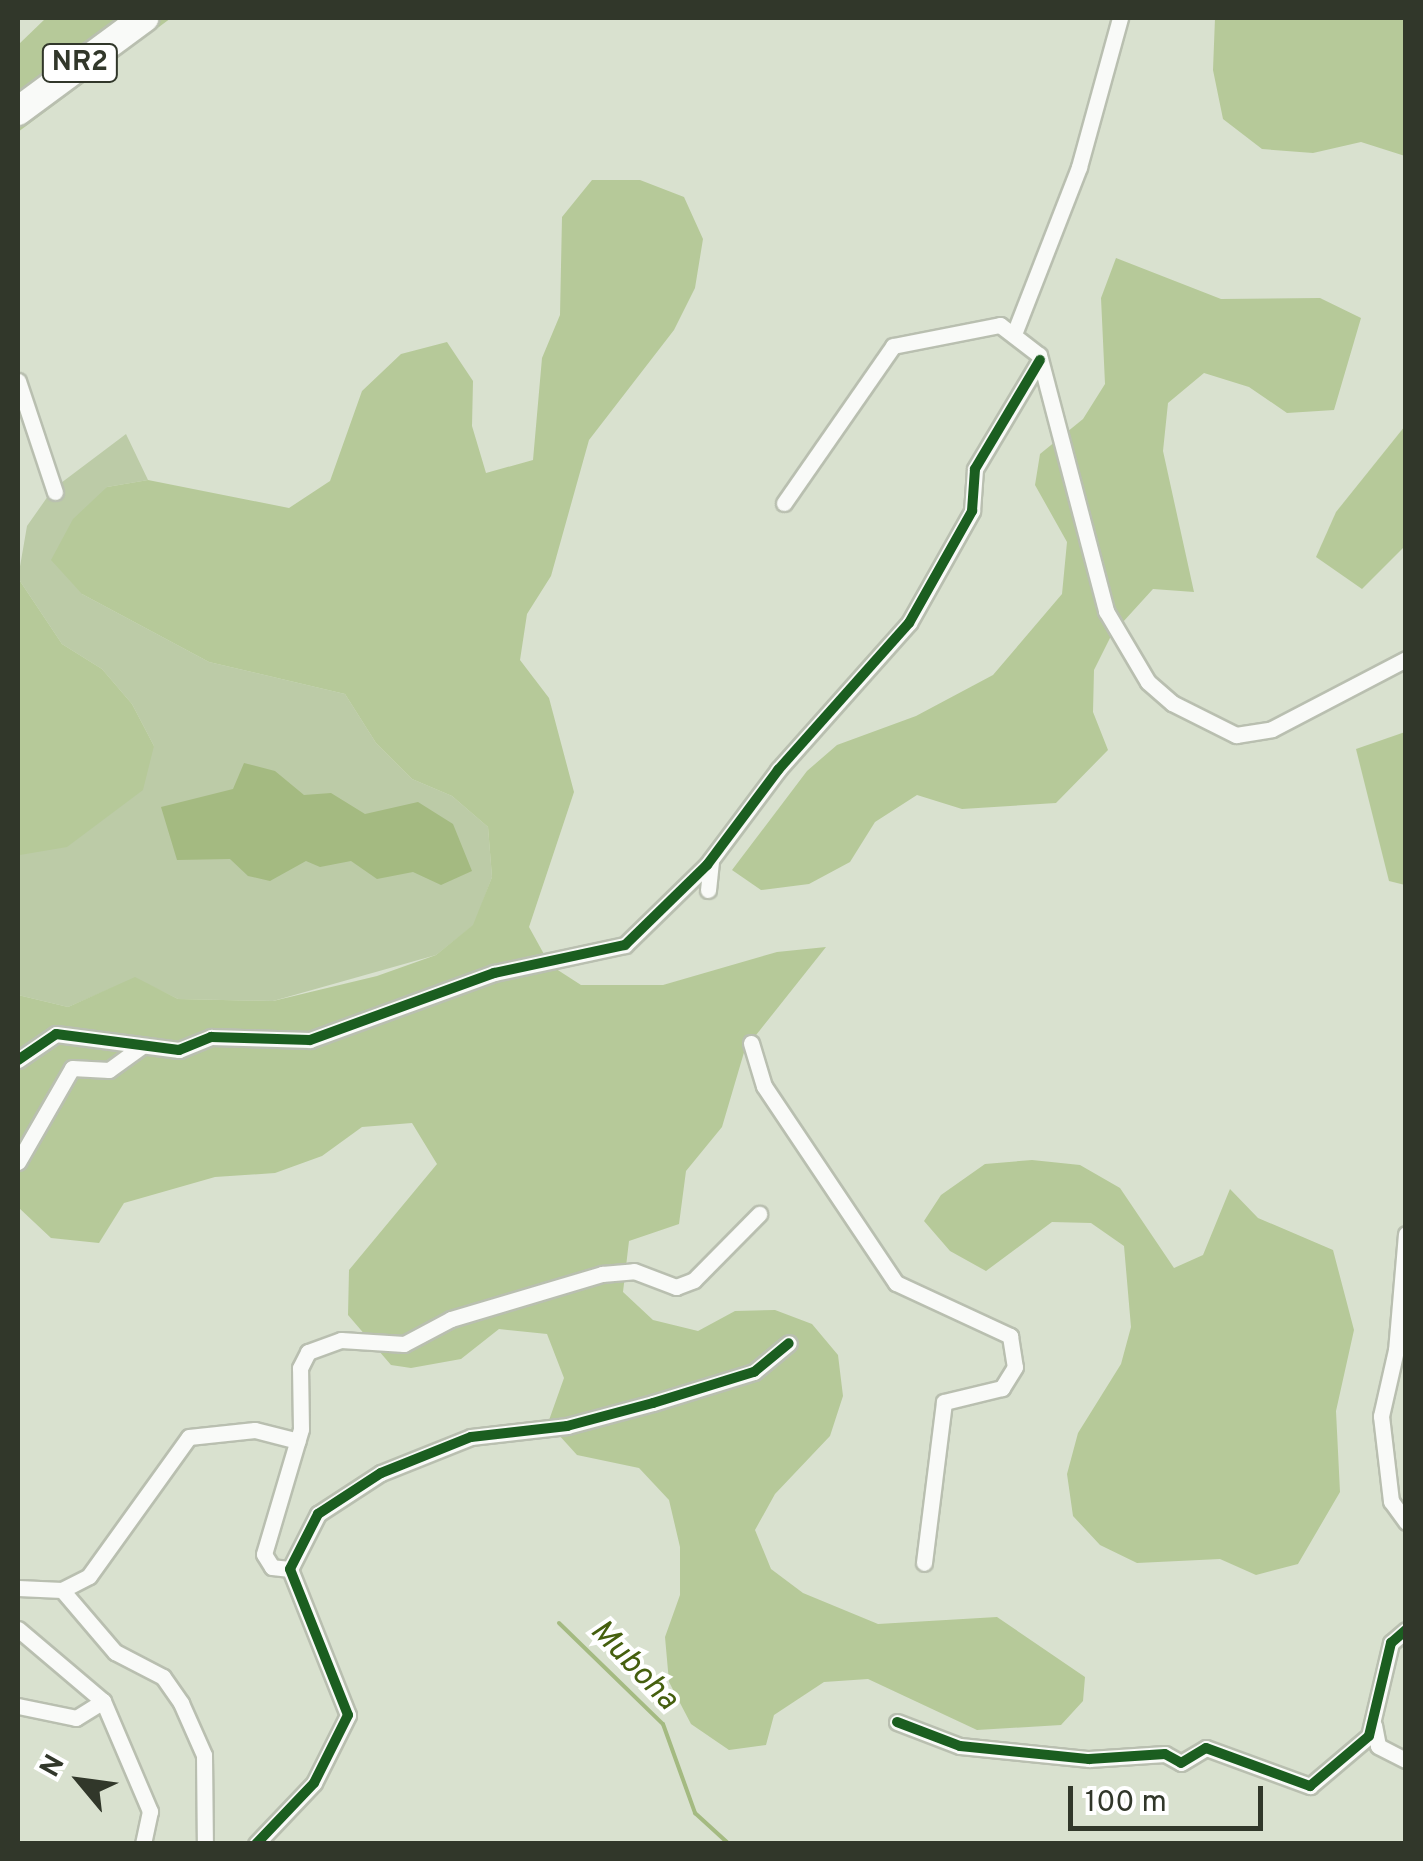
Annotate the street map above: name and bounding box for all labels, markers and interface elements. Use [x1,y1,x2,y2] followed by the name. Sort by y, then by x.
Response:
[40,40,120,86] road number: NR2
[581,1613,685,1719] water label: Muboha
[30,1731,130,1831] north arrow
[33,1749,74,1784] text: N
[1073,1766,1268,1828] scale bar
[1085,1785,1167,1822] text: 100 m

